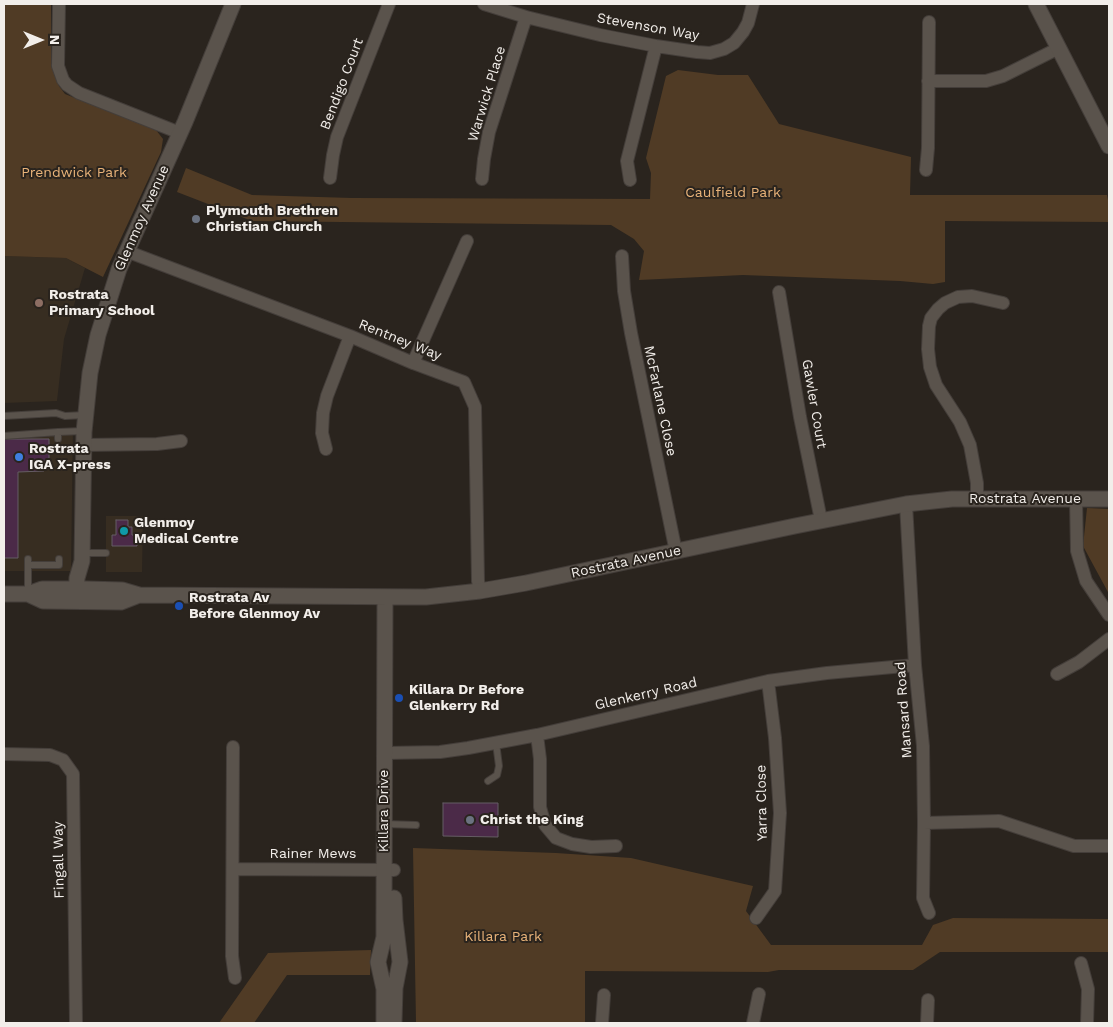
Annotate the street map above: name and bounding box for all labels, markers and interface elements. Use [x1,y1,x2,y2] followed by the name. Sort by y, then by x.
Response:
[596,10,700,44] street label: Stevenson Way
[15,15,65,65] north arrow
[47,35,63,45] text: N
[317,36,367,132] street label: Bendigo Court
[464,44,510,144] street label: Warwick Place
[111,162,173,274] street label: Glenmoy Avenue
[21,165,127,181] park label: Prendwick Park
[685,185,781,201] park label: Caulfield Park
[206,203,338,236] place label: Plymouth Brethren Christian Church
[190,213,202,225] marker: Plymouth Brethren Christian Church
[49,287,155,320] place label: Rostrata Primary School
[33,297,45,309] marker: Rostrata Primary School
[356,316,444,364] street label: Rentney Way
[640,344,680,458] street label: McFarlane Close
[798,358,830,450] street label: Gawler Court
[29,441,111,474] place label: Rostrata IGA X-press
[13,451,25,463] marker: Rostrata IGA X-press
[969,491,1081,507] street label: Rostrata Avenue
[134,515,239,548] place label: Glenmoy Medical Centre
[118,525,130,537] marker: Glenmoy Medical Centre
[569,542,683,582] street label: Rostrata Avenue
[189,590,320,622] place label: Rostrata Av Before Glenmoy Av
[173,600,185,612] marker: Rostrata Av Before Glenmoy Av
[892,661,916,759] street label: Mansard Road
[593,674,699,714] street label: Glenkerry Road
[409,682,524,714] place label: Killara Dr Before Glenkerry Rd
[393,692,405,704] marker: Killara Dr Before Glenkerry Rd
[753,765,771,841] street label: Yarra Close
[376,770,392,852] street label: Killara Drive
[480,812,583,828] place label: Christ the King
[464,814,476,826] marker: Christ the King
[50,821,68,899] street label: Fingall Way
[270,846,356,862] street label: Rainer Mews
[464,929,542,945] park label: Killara Park

